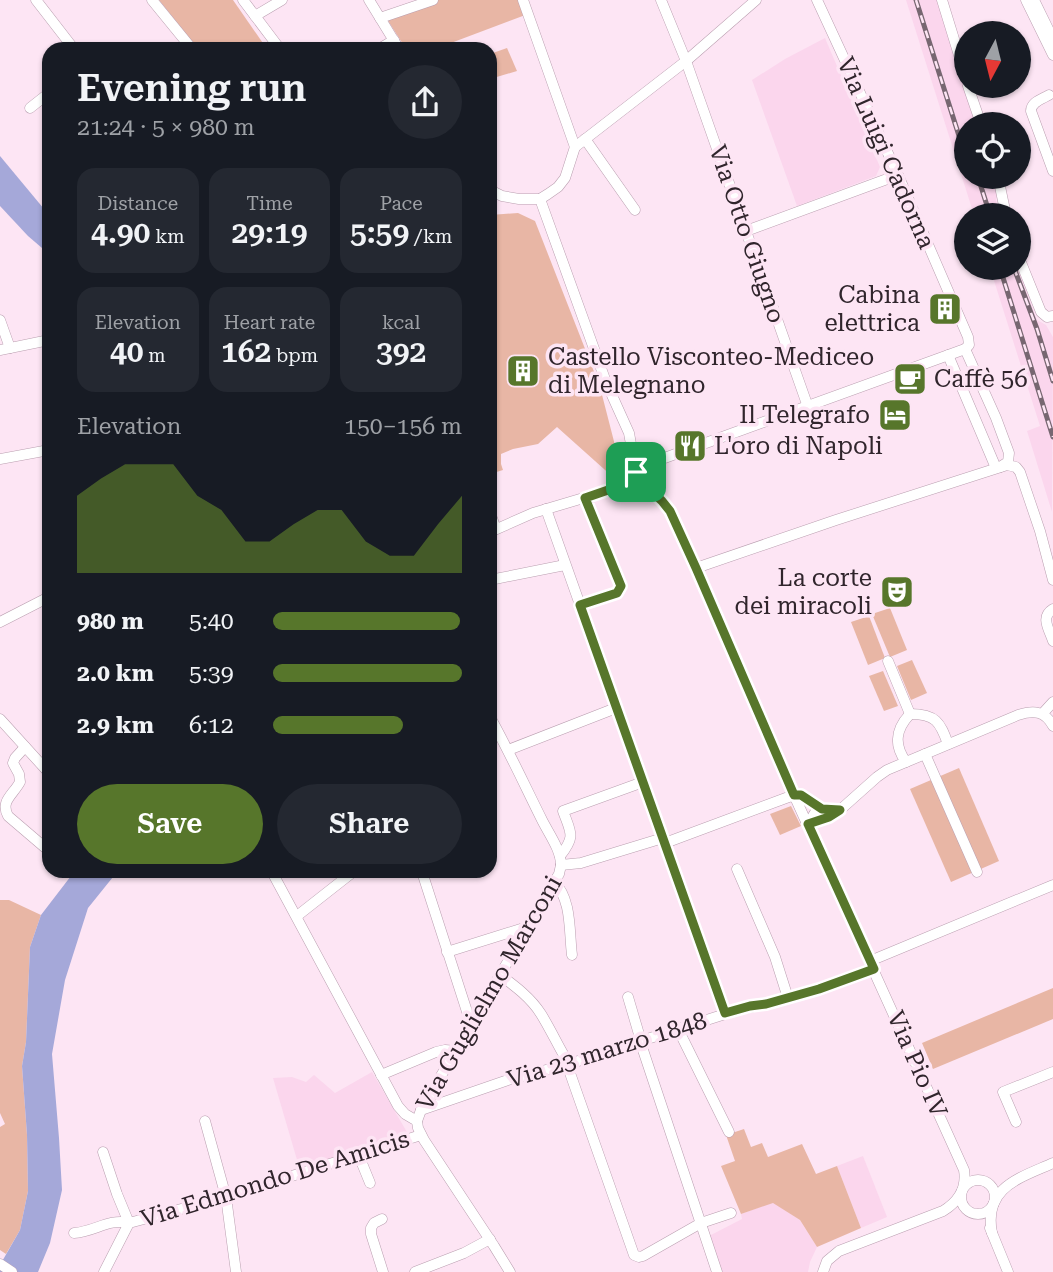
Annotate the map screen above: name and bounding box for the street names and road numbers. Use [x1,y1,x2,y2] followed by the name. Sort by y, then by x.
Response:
[831,53,941,253] street label: Via Luigi Cadorna
[703,141,791,327] street label: Via Otto Giugno
[410,870,568,1115] street label: Via Guglielmo Marconi
[504,1006,710,1094] street label: Via 23 marzo 1848
[881,1007,953,1122] street label: Via Pio IV
[137,1125,413,1233] street label: Via Edmondo De Amicis

